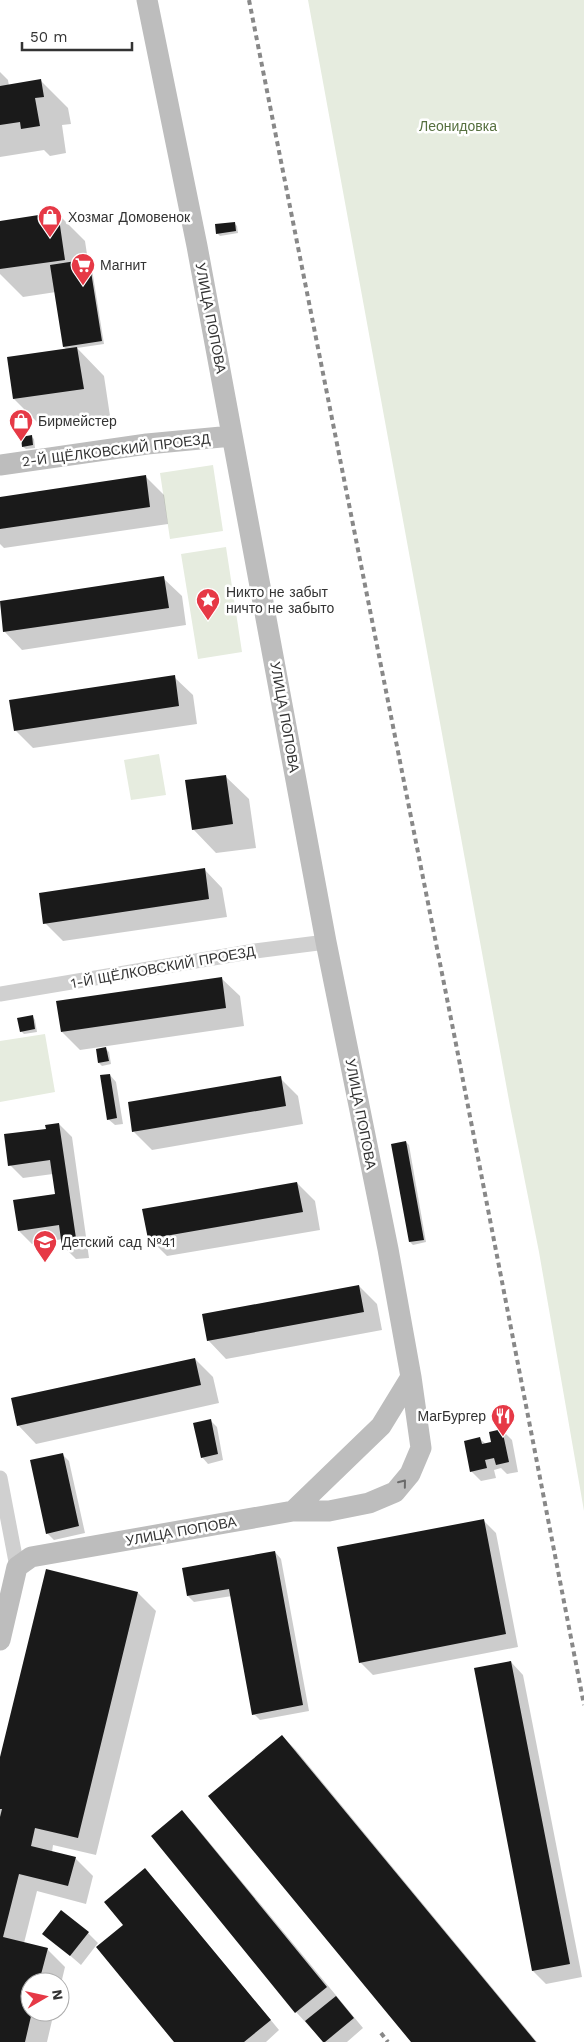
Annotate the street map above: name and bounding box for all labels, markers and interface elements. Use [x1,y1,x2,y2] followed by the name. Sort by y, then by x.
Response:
[22,20,132,52] scale bar
[30,28,67,46] text: 50 m
[419,118,497,134] park label: Леонидовка
[37,204,63,238] shop icon: Хозмаг Домовенок
[68,209,191,225] place label: Хозмаг Домовенок
[70,252,96,286] supermarket icon: Магнит
[100,257,147,273] place label: Магнит
[192,261,230,375] street label: УЛИЦА ПОПОВА
[8,408,34,442] shop icon: Бирмейстер
[38,413,117,429] place label: Бирмейстер
[21,429,211,469] street label: 2-Й ЩЁЛКОВСКИЙ ПРОЕЗД
[226,584,334,616] place label: Никто не забыт ничто не забыто
[195,587,221,621] place icon: Никто не забыт ничто не забыто
[267,660,303,774] street label: УЛИЦА ПОПОВА
[69,942,257,991] street label: 1-Й ЩЁЛКОВСКИЙ ПРОЕЗД
[342,1057,380,1171] street label: УЛИЦА ПОПОВА
[32,1229,58,1263] school or university icon: Детский сад №41
[62,1234,175,1250] place label: Детский сад №41
[490,1403,516,1437] restaurant icon: МагБургер
[417,1408,486,1424] place label: МагБургер
[397,1480,405,1489] one-way arrow
[124,1513,238,1549] street label: УЛИЦА ПОПОВА
[20,1972,70,2022] north arrow
[49,1989,67,2001] text: N

